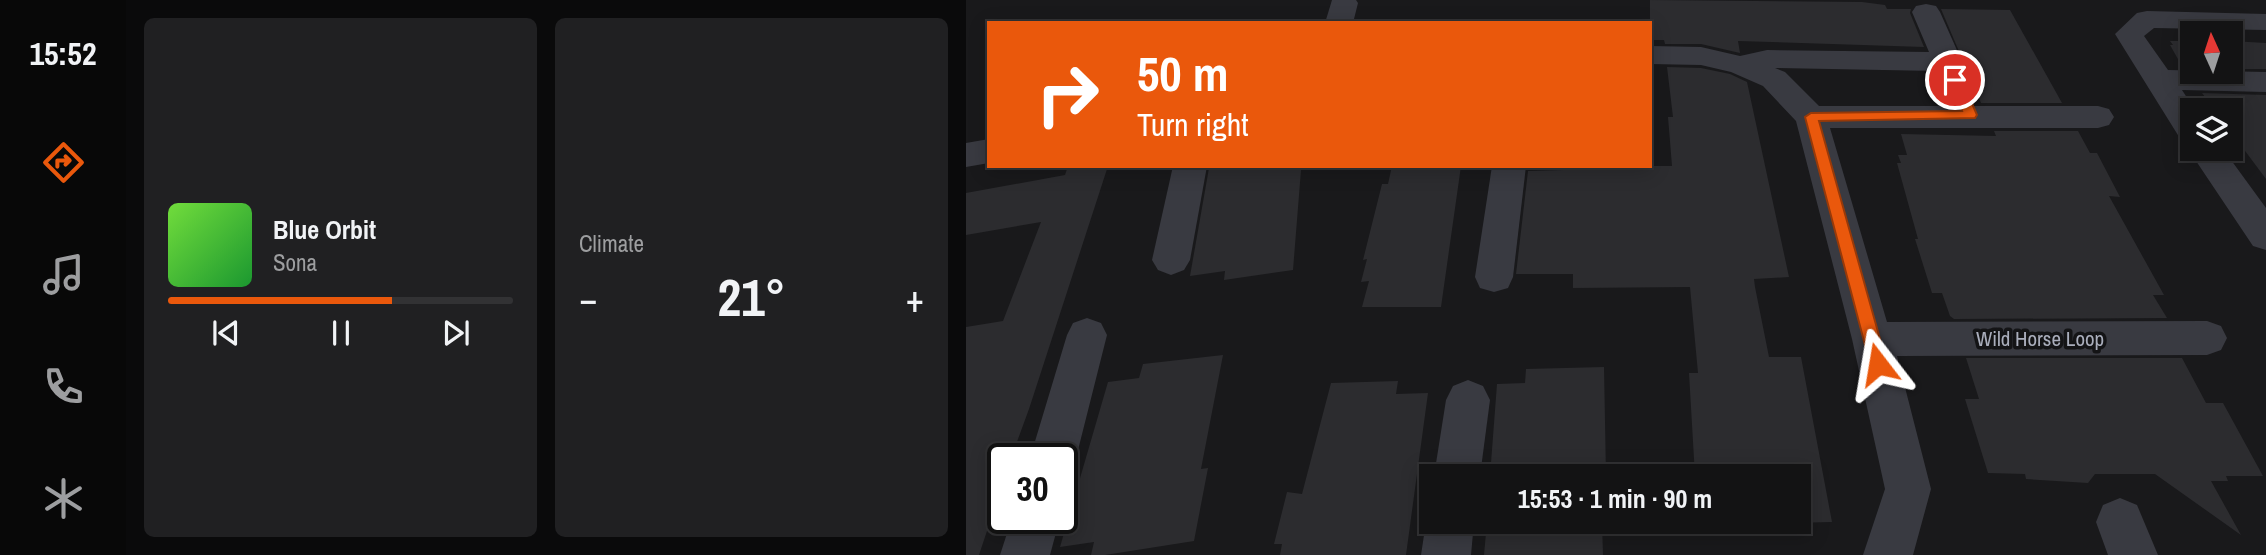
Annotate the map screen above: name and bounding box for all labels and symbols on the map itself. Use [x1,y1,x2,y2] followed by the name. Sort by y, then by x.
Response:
[2180,21,2244,84] north arrow
[1925,50,1985,110] pin
[1976,324,2104,353] street label: Wild Horse Loop
[1841,327,1915,401] position arrow
[987,443,1078,534] speed limit sign: 30

